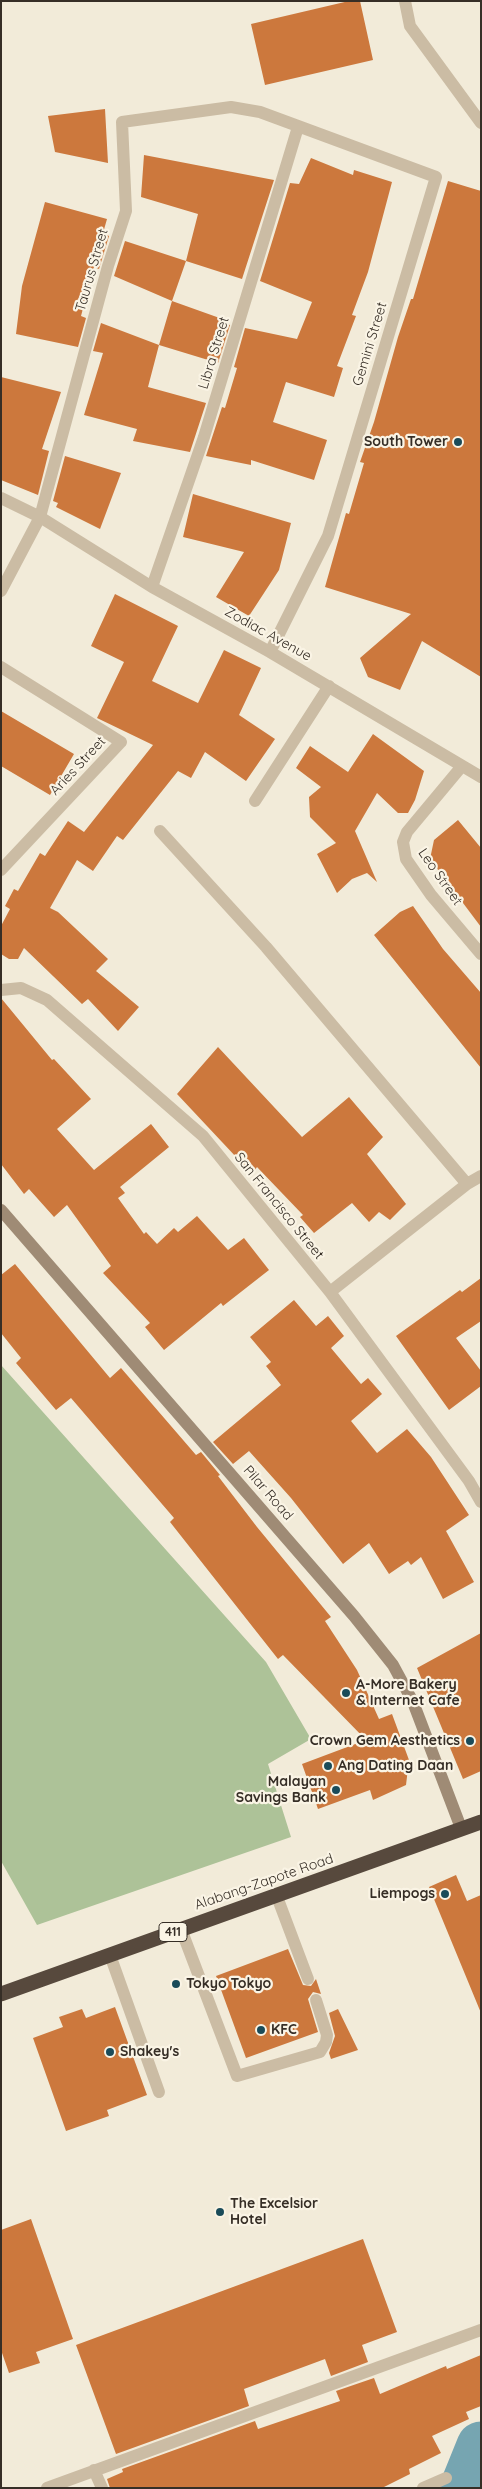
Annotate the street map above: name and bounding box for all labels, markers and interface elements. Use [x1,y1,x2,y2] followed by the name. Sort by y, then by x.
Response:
[72,227,112,313] street label: Taurus Street
[349,300,391,388] street label: Gemini Street
[195,315,233,391] street label: Libra Street
[364,434,448,450] place label: South Tower
[452,436,464,448] marker: South Tower
[222,603,314,665] street label: Zodiac Avenue
[47,733,109,799] street label: Aries Street
[414,845,466,909] street label: Leo Street
[231,1149,327,1263] street label: San Francisco Street
[240,1462,296,1524] street label: Pilar Road
[356,1677,460,1710] place label: A-More Bakery & Internet Cafe
[340,1687,352,1699] marker: A-More Bakery & Internet Cafe
[310,1733,460,1749] place label: Crown Gem Aesthetics
[464,1735,476,1747] marker: Crown Gem Aesthetics
[338,1758,453,1774] place label: Ang Dating Daan
[322,1760,334,1772] marker: Ang Dating Daan
[236,1774,326,1806] place label: Malayan Savings Bank
[330,1784,342,1796] marker: Malayan Savings Bank
[192,1850,336,1914] street label: Alabang-Zapote Road
[370,1886,435,1902] place label: Liempogs
[439,1888,451,1900] marker: Liempogs
[159,1922,187,1941] road number: 411
[186,1976,271,1992] place label: Tokyo Tokyo
[170,1978,182,1990] marker: Tokyo Tokyo
[271,2022,297,2038] place label: KFC
[255,2024,267,2036] marker: KFC
[120,2044,179,2060] place label: Shakey's
[104,2046,116,2058] marker: Shakey's
[230,2196,318,2228] place label: The Excelsior Hotel
[214,2206,226,2218] marker: The Excelsior Hotel

